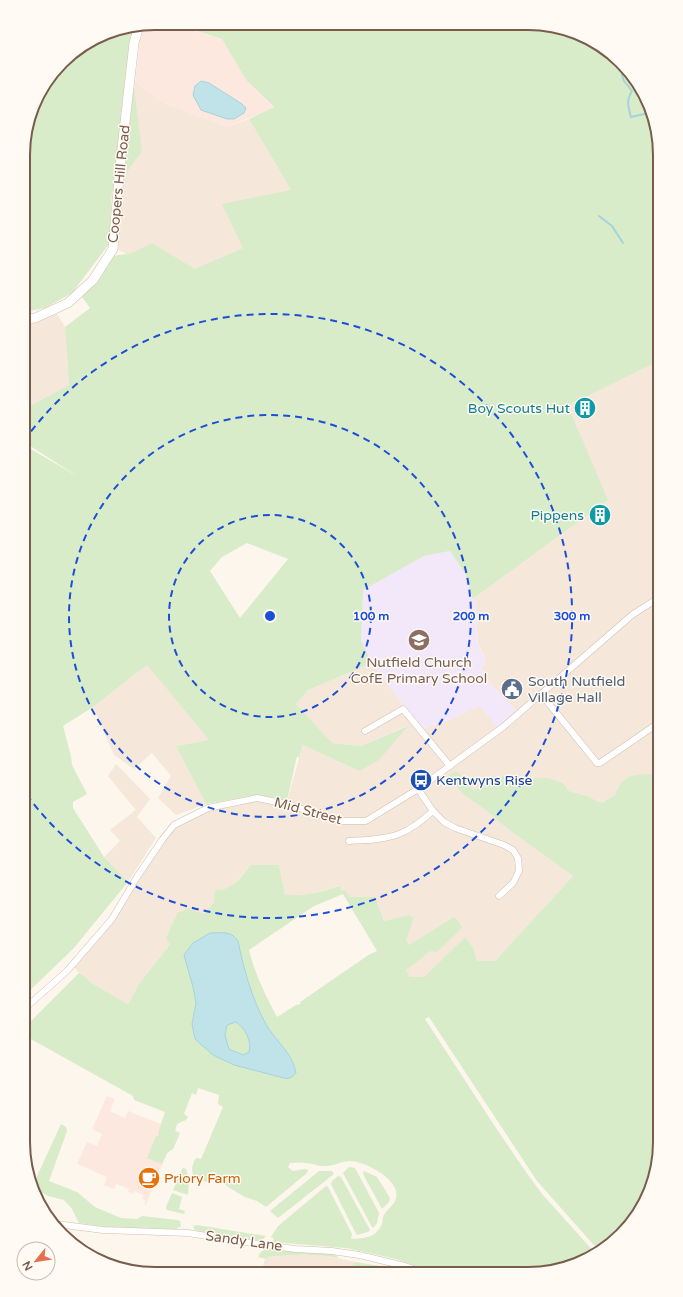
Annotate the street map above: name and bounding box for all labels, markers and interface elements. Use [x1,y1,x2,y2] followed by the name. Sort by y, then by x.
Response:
[104,124,134,244] street label: Coopers Hill Road
[572,395,598,421] building icon: Boy Scouts Hut
[468,400,571,417] place label: Boy Scouts Hut
[587,502,613,528] building icon: Pippens
[530,507,584,524] place label: Pippens
[263,609,277,623] centre of rings
[353,609,389,623] text: 100 m
[453,609,489,623] text: 200 m
[554,609,590,623] text: 300 m
[406,627,432,653] school or university icon: Nutfield Church CofE Primary School
[351,654,487,687] place label: Nutfield Church CofE Primary School
[528,673,625,706] place label: South Nutfield Village Hall
[499,676,525,702] public building icon: South Nutfield Village Hall
[408,767,434,793] bus stop icon: Kentwyns Rise
[436,772,533,789] place label: Kentwyns Rise
[272,794,344,828] street label: Mid Street
[136,1165,162,1191] cafe icon: Priory Farm
[164,1170,241,1187] place label: Priory Farm
[204,1227,284,1255] street label: Sandy Lane
[16,1241,56,1281] north arrow
[20,1259,36,1273] text: N

